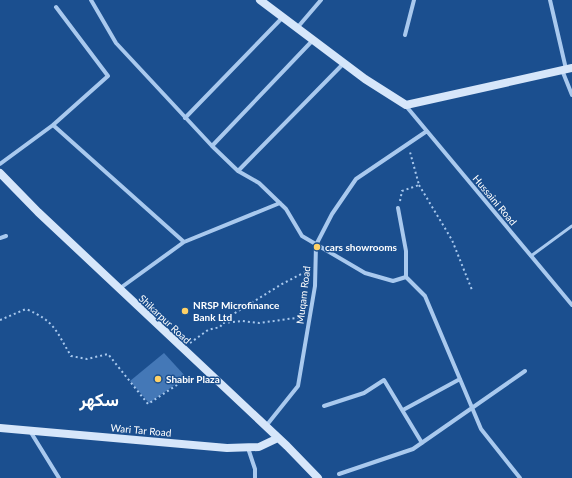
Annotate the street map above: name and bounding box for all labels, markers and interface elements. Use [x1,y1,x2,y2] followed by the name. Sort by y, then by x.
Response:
[471,172,519,228] street label: Hussaini Road
[325,241,398,253] place label: cars showrooms
[312,242,322,252] marker: cars showrooms
[293,265,313,325] street label: Muqam Road
[137,292,193,346] street label: Shikarpur Road
[193,299,280,323] place label: NRSP Microfinance Bank Ltd
[180,306,190,316] marker: NRSP Microfinance Bank Ltd
[166,373,220,385] place label: Shabir Plaza
[153,374,163,384] marker: Shabir Plaza
[78,388,119,411] district label: سکھر
[110,421,172,439] street label: Wari Tar Road

